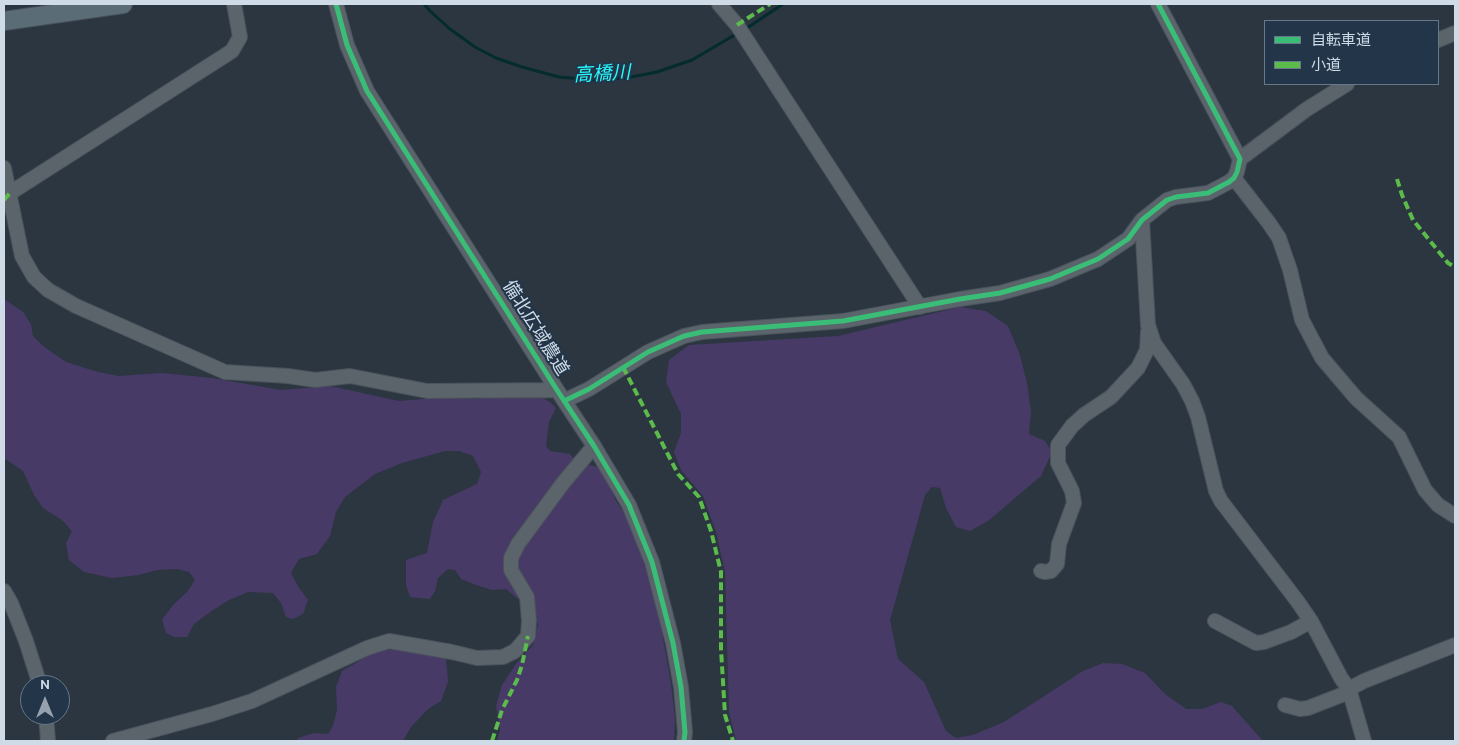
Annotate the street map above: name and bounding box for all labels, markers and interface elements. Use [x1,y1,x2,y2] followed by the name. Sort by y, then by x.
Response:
[1264,20,1439,85] legend
[1311,32,1371,51] text: 自転車道
[1311,57,1341,76] text: 小道
[573,63,631,89] water label: 高橋川
[496,277,572,381] street label: 備北広域農道
[20,675,70,725] north arrow
[40,677,50,694] text: N

